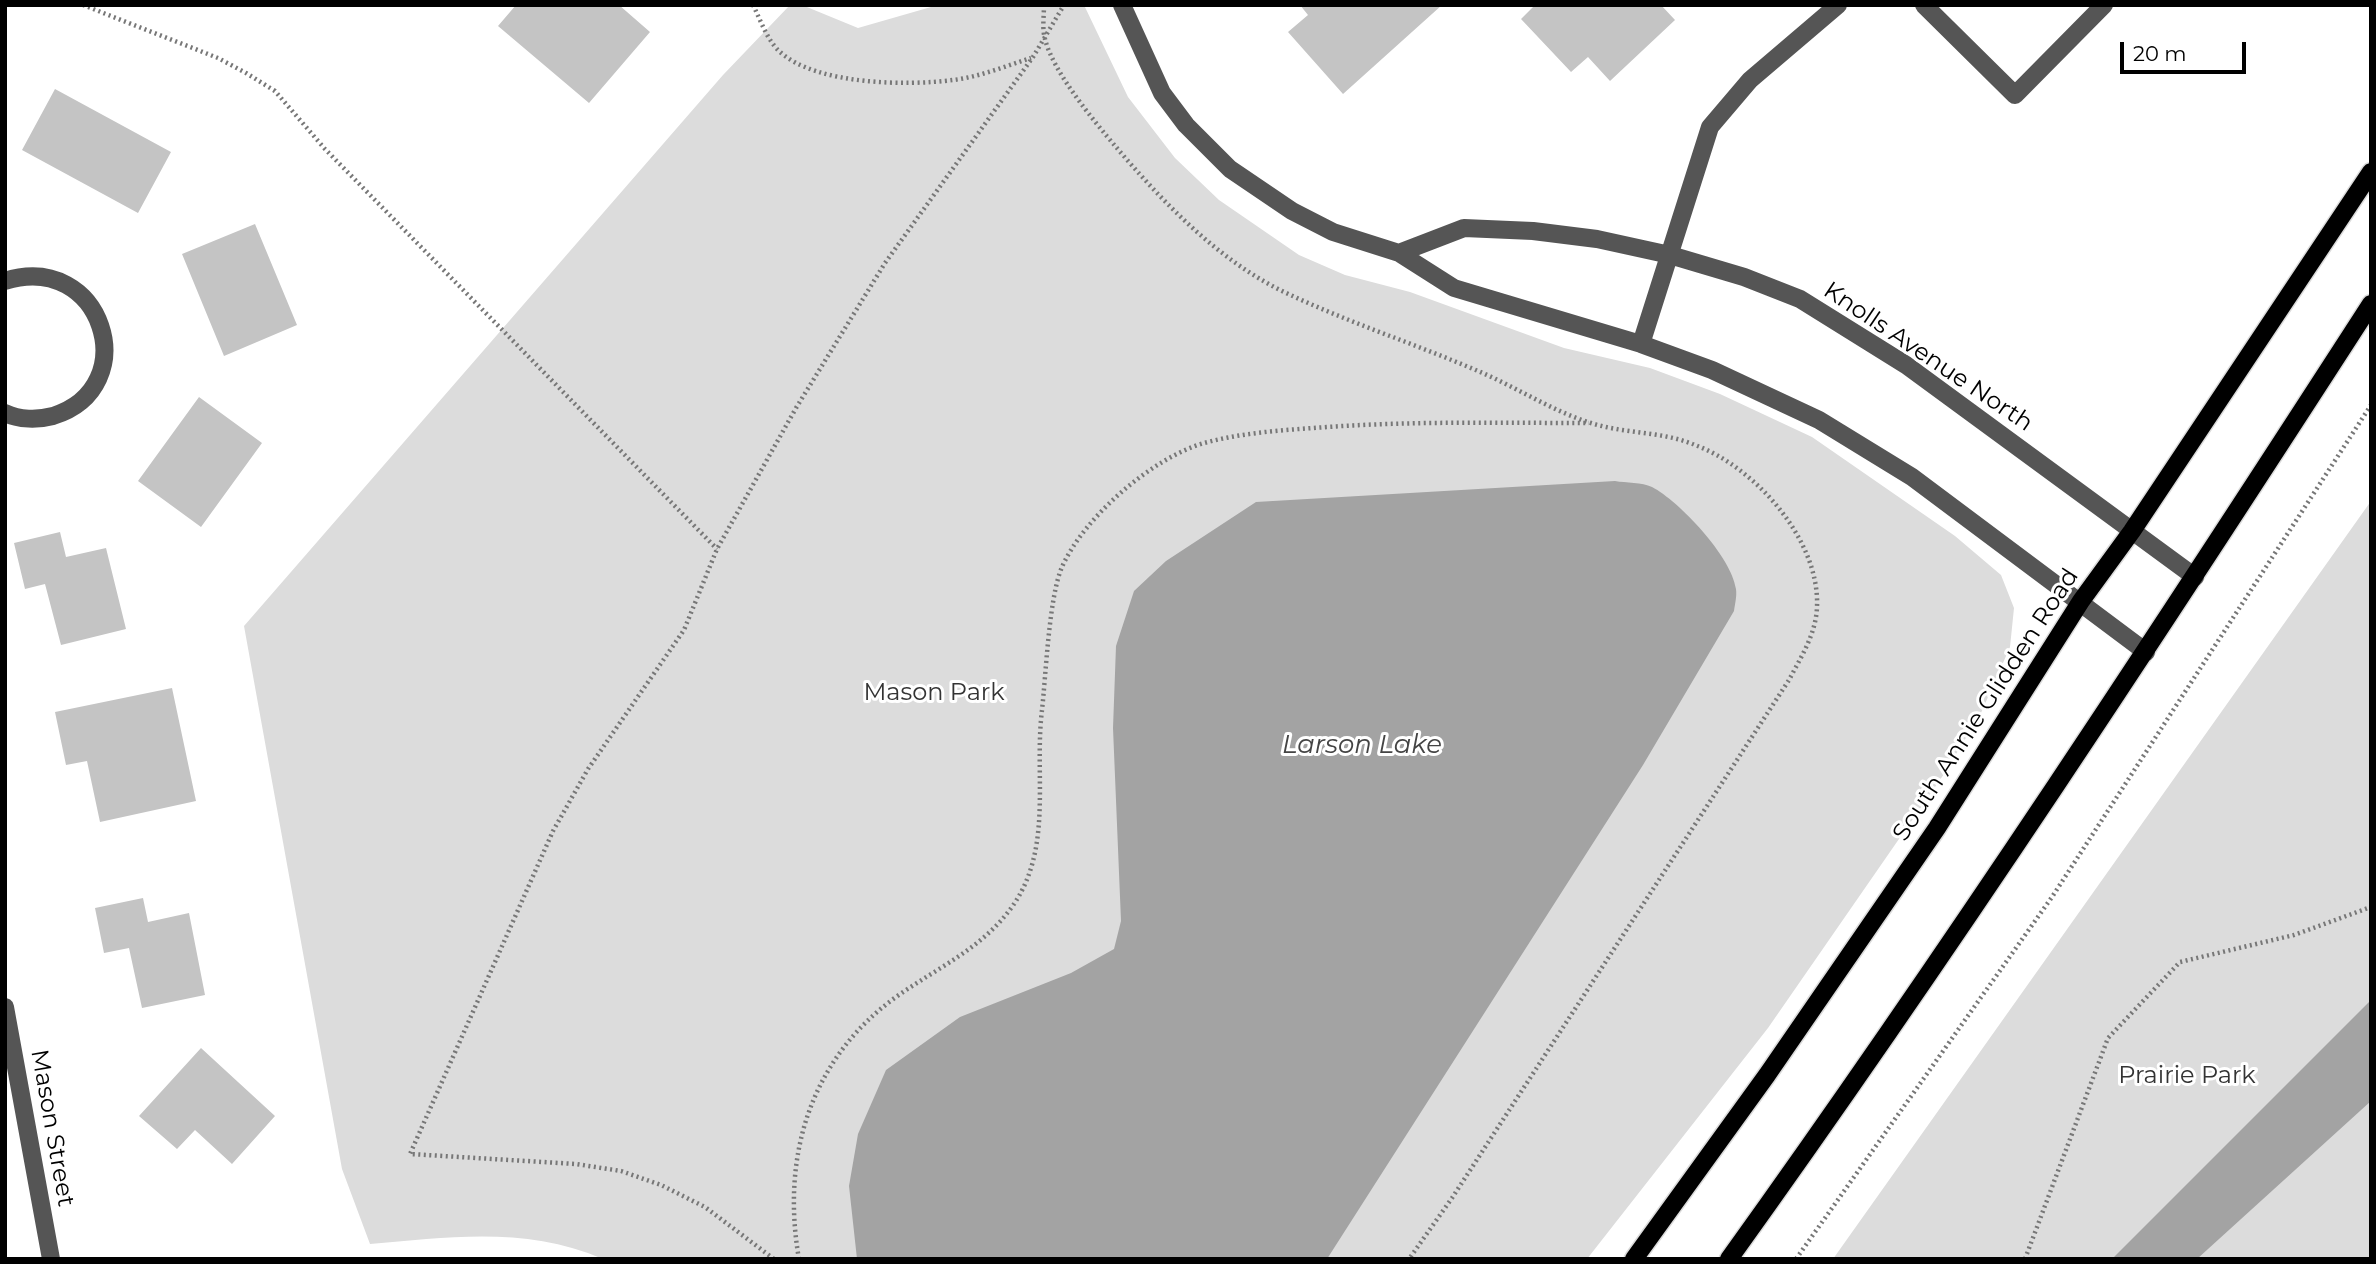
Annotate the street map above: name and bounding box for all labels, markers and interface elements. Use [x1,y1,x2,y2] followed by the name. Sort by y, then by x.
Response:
[2124,28,2250,72] scale bar
[2133,41,2187,66] text: 20 m
[1818,276,2038,438] street label: Knolls Avenue North
[1887,563,2085,847] street label: South Annie Glidden Road
[863,679,1005,707] park label: Mason Park
[1282,729,1442,761] water label: Larson Lake
[24,1047,80,1209] street label: Mason Street
[2118,1062,2256,1090] park label: Prairie Park

